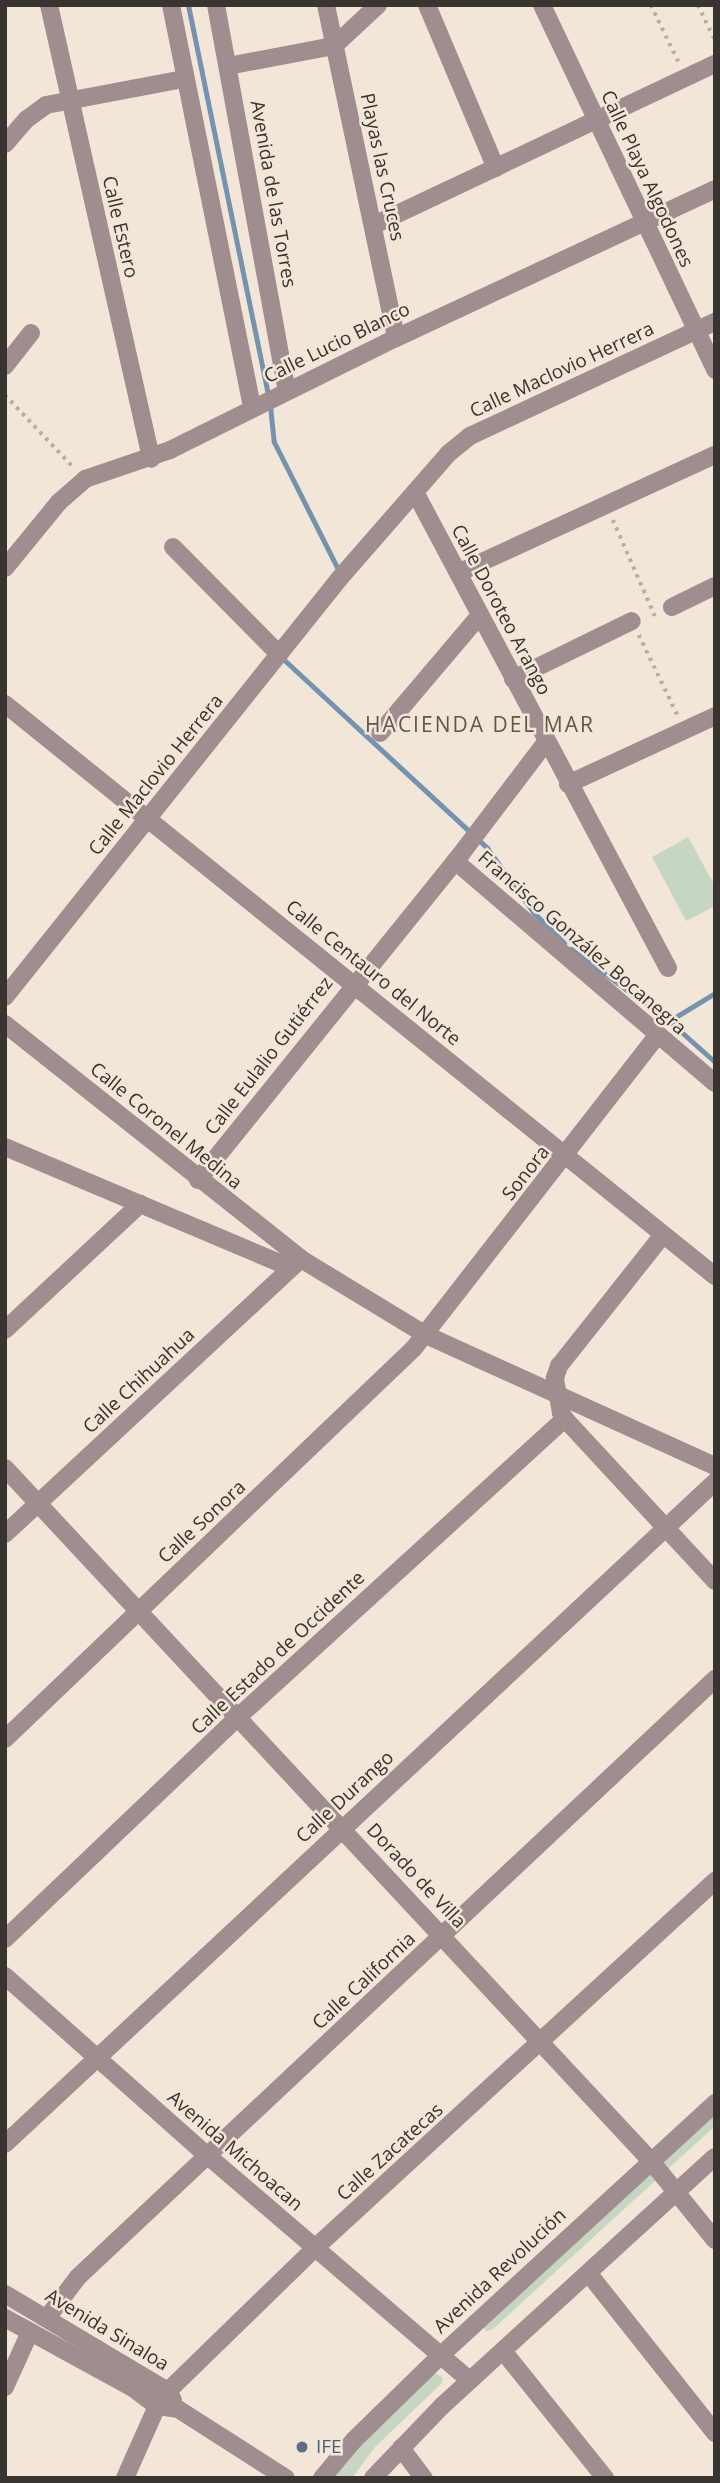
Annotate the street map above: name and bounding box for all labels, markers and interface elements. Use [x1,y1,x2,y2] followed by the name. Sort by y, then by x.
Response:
[596,87,698,271] street label: Calle Playa Algodones
[355,91,409,243] street label: Playas las Cruces
[245,99,301,289] street label: Avenida de las Torres
[97,174,143,280] street label: Calle Estero
[260,298,414,388] street label: Calle Lucio Blanco
[466,317,658,423] street label: Calle Maclovio Herrera
[446,521,556,699] street label: Calle Doroteo Arango
[84,690,228,860] street label: Calle Maclovio Herrera
[367,711,593,737] district label: HACIENDA DEL MAR
[473,846,691,1040] street label: Francisco González Bocanegra
[281,896,465,1050] street label: Calle Centauro del Norte
[200,973,338,1139] street label: Calle Eulalio Gutiérrez
[85,1058,247,1194] street label: Calle Coronel Medina
[498,1141,554,1205] street label: Sonora
[79,1324,199,1438] street label: Calle Chihuahua
[154,1476,250,1568] street label: Calle Sonora
[186,1567,370,1739] street label: Calle Estado de Occidente
[292,1746,398,1848] street label: Calle Durango
[362,1819,470,1933] street label: Dorado de Villa
[308,1928,420,2034] street label: Calle California
[163,2086,307,2216] street label: Avenida Michoacan
[332,2098,448,2206] street label: Calle Zacatecas
[429,2204,571,2338] street label: Avenida Revolución
[41,2284,173,2376] street label: Avenida Sinaloa
[316,2436,342,2458] place label: IFE
[294,2439,310,2455] marker: IFE

